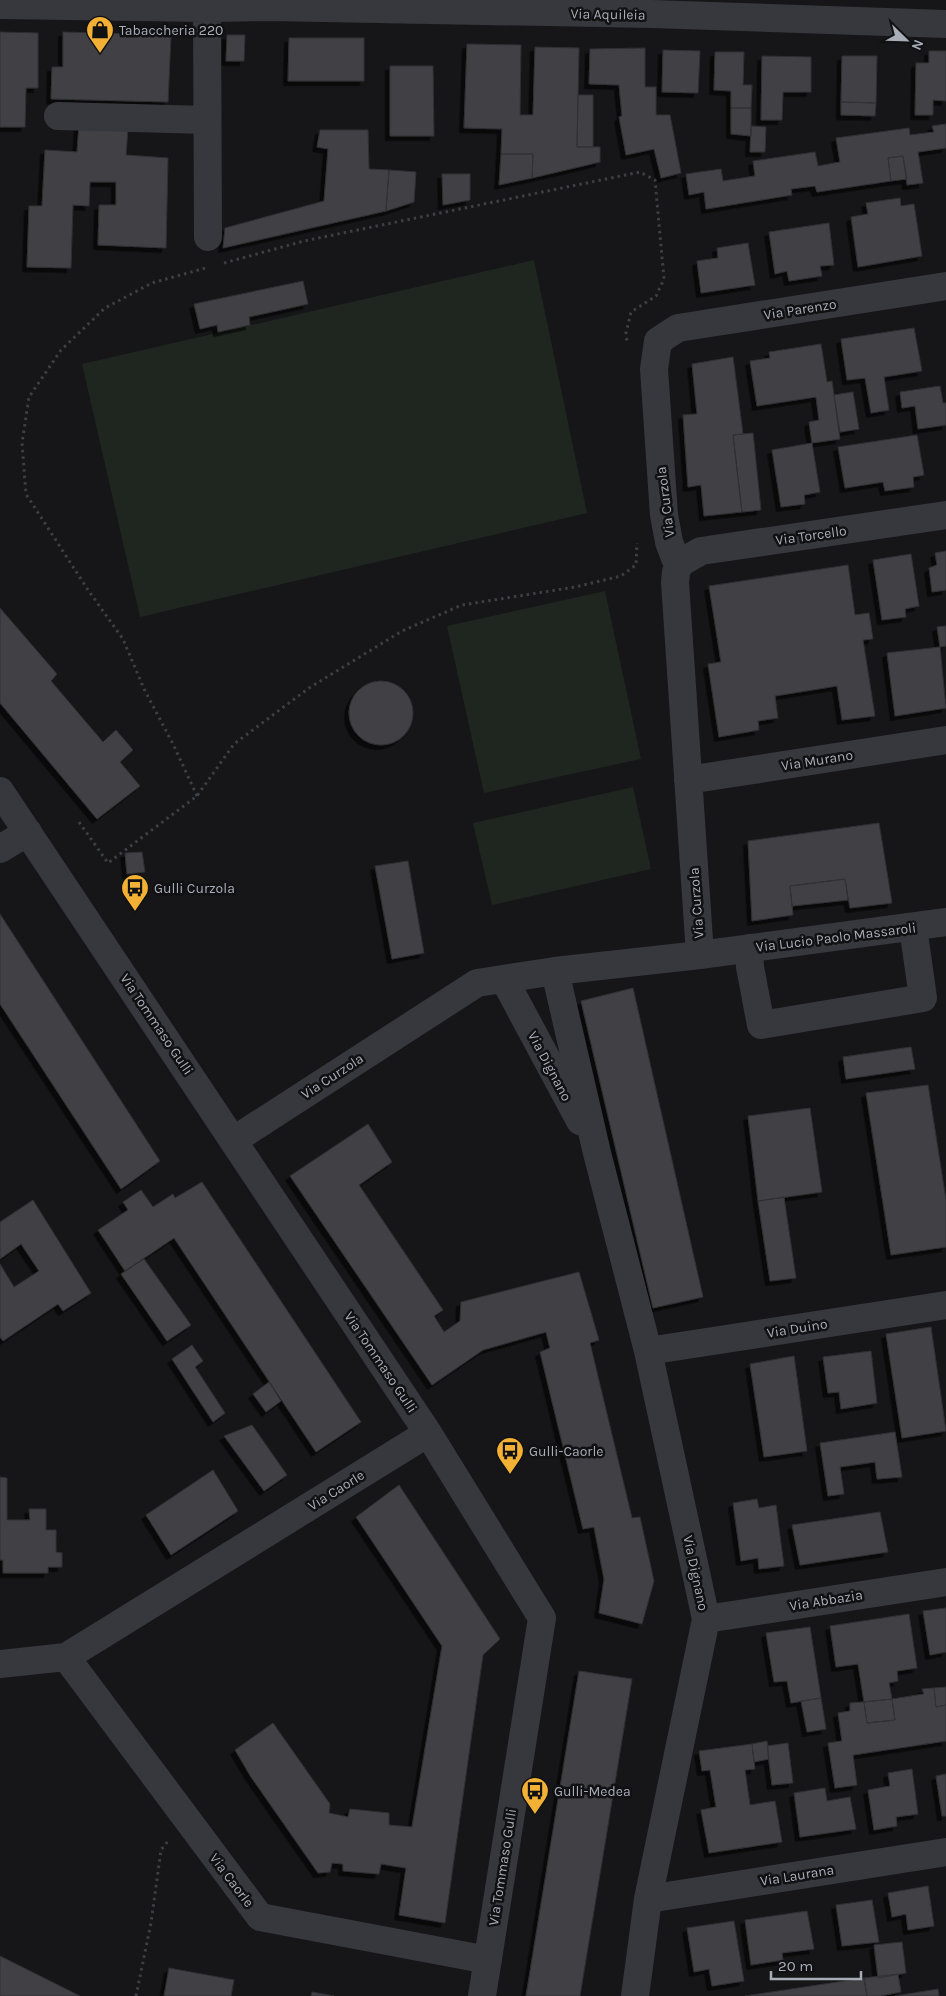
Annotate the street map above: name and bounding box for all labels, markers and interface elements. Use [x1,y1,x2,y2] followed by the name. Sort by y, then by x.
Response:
[570,5,646,24] street label: Via Aquileia
[85,15,115,54] shop icon: Tabaccheria 220
[881,15,931,65] north arrow
[119,22,223,39] place label: Tabaccheria 220
[908,37,927,53] text: N
[762,295,838,324] street label: Via Parenzo
[653,466,678,538] street label: Via Curzola
[774,522,848,549] street label: Via Torcello
[780,746,854,775] street label: Via Murano
[686,867,707,939] street label: Via Curzola
[120,873,150,912] bus stop icon: Gulli Curzola
[154,880,235,897] place label: Gulli Curzola
[755,919,917,956] street label: Via Lucio Paolo Massaroli
[116,970,197,1078] street label: Via Tommaso Gulli
[524,1028,575,1104] street label: Via Dignano
[298,1050,367,1103] street label: Via Curzola
[340,1308,421,1416] street label: Via Tommaso Gulli
[766,1315,829,1342] street label: Via Duino
[495,1436,525,1475] bus stop icon: Gulli-Caorle
[529,1443,604,1460] place label: Gulli-Caorle
[305,1466,368,1514] street label: Via Caorle
[679,1534,712,1612] street label: Via Dignano
[788,1586,864,1615] street label: Via Abbazia
[520,1776,550,1815] bus stop icon: Gulli-Medea
[554,1783,631,1800] place label: Gulli-Medea
[485,1807,520,1927] street label: Via Tommaso Gulli
[206,1850,257,1911] street label: Via Caorle
[759,1861,835,1890] street label: Via Laurana
[771,1948,861,1980] scale bar
[778,1957,813,1975] text: 20 m

